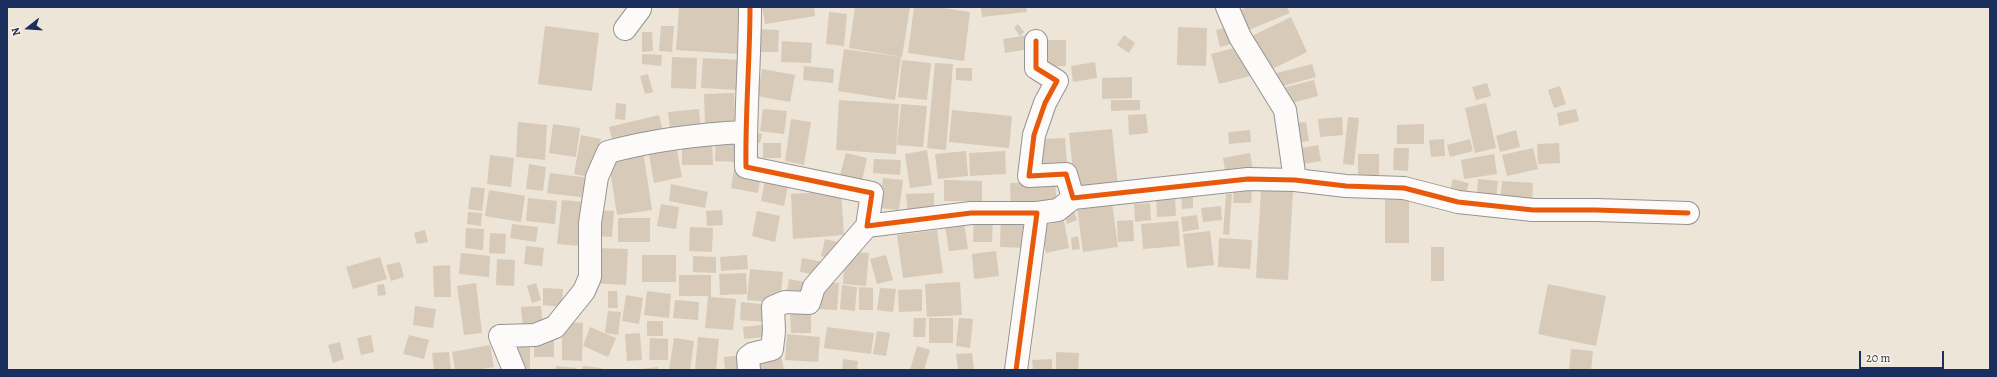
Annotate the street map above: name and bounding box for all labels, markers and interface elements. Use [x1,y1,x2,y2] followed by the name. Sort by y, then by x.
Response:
[8,8,48,48] north arrow
[8,26,24,38] text: N
[1861,343,1946,369] scale bar
[1866,350,1890,366] text: 20 m

